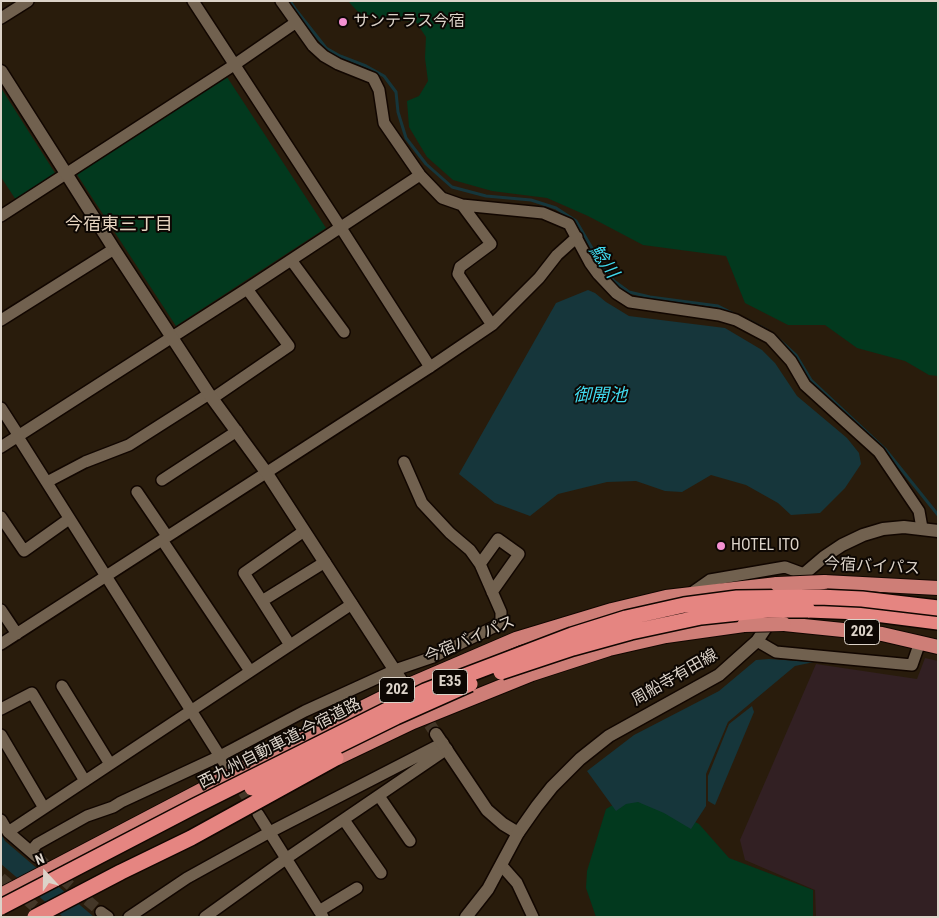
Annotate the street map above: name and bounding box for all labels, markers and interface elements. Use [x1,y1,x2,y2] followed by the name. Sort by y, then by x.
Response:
[353,12,465,32] place label: サンテラス今宿
[337,16,349,28] marker: サンテラス今宿
[65,214,173,236] district label: 今宿東三丁目
[584,241,622,283] water label: 鯰川
[573,385,627,407] water label: 御開池
[731,536,799,556] place label: HOTEL ITO
[715,540,727,552] marker: HOTEL ITO
[824,555,920,579] street label: 今宿バイパス
[422,612,518,668] street label: 今宿バイパス
[844,620,880,644] road number: 202
[629,646,721,710] street label: 周船寺有田線
[432,670,468,694] road number: E35
[380,678,414,702] road number: 202
[196,695,364,793] street label: 西九州自動車道;今宿道路
[20,848,70,898] north arrow
[33,850,46,868] text: N

